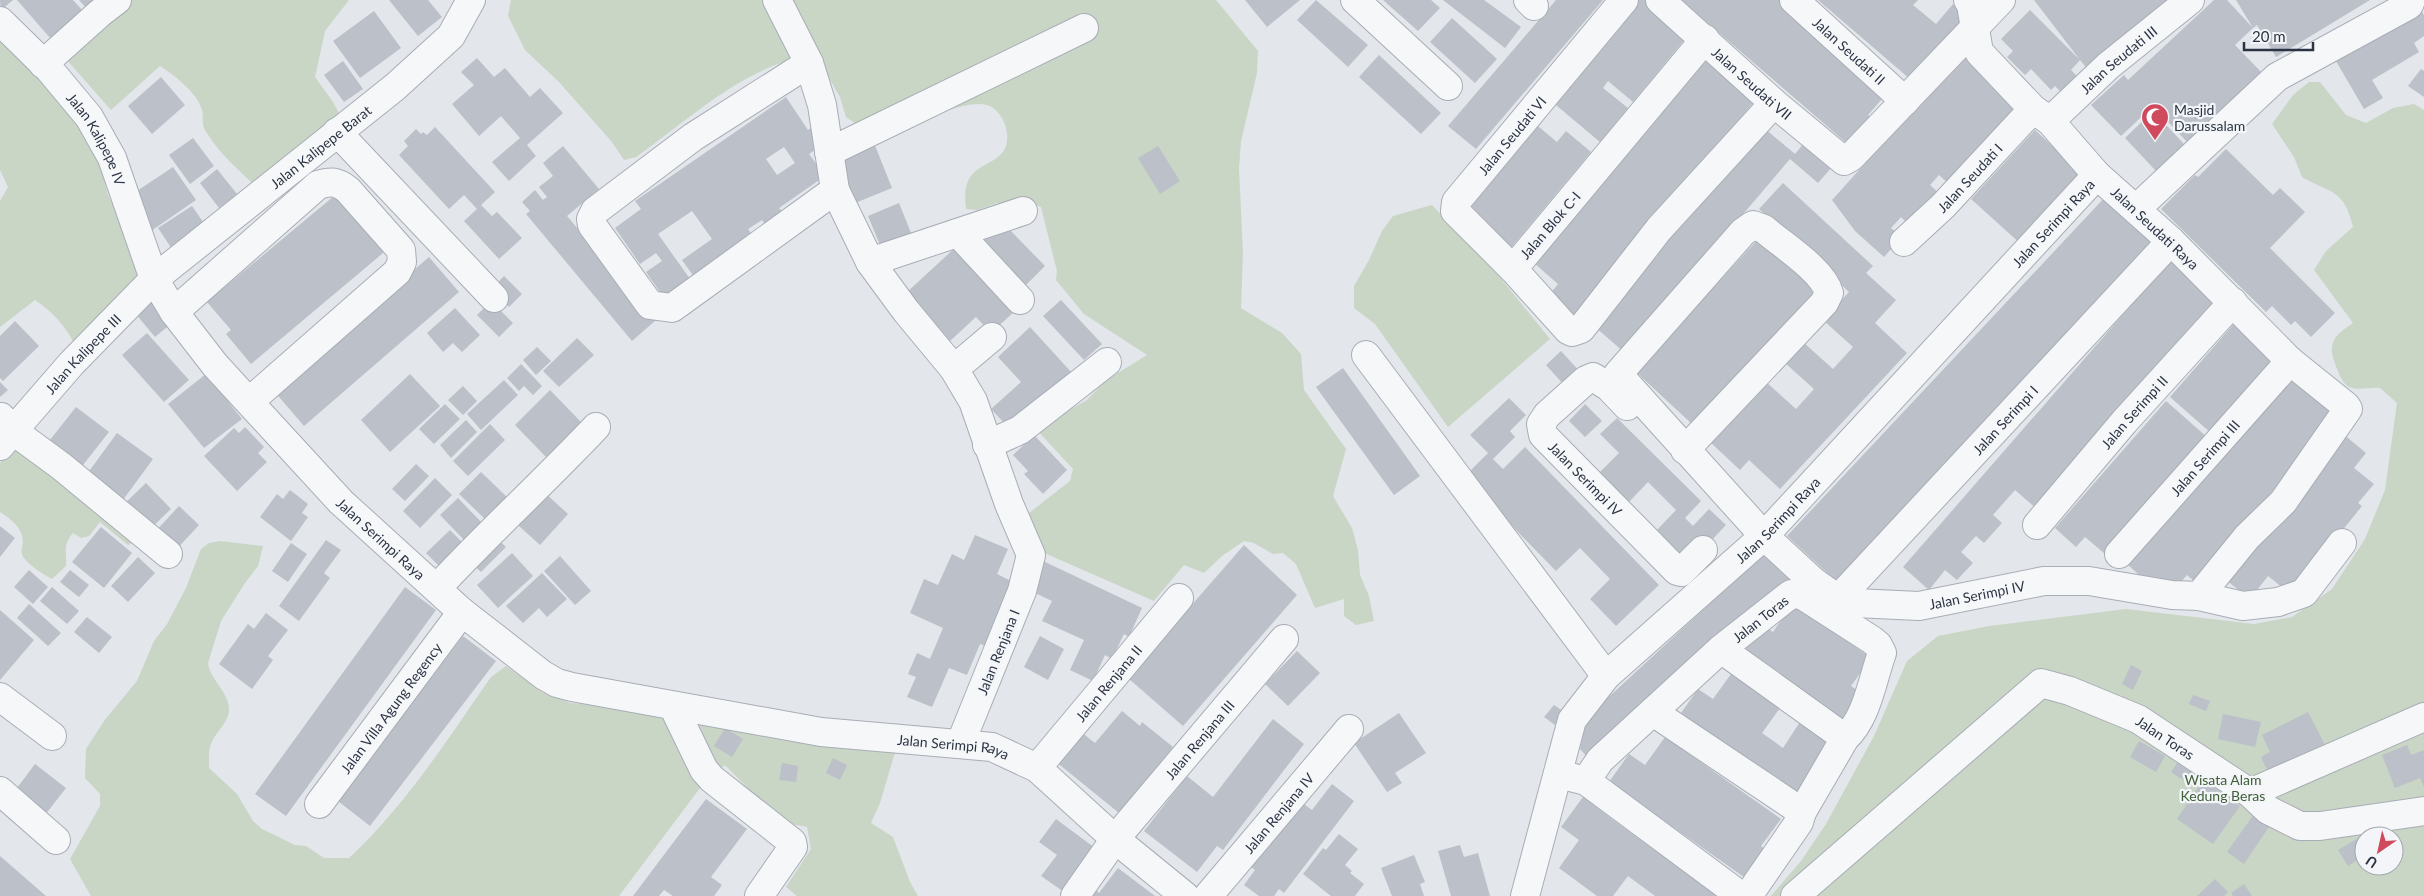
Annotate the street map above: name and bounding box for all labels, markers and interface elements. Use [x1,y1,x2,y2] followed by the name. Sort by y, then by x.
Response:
[1810,13,1889,88] street label: Jalan Seudati II
[2244,20,2313,52] scale bar
[2076,22,2160,97] street label: Jalan Seudati III
[2252,27,2286,45] text: 20 m
[1709,43,1795,123] street label: Jalan Seudati VII
[64,89,129,188] street label: Jalan Kalipepe IV
[1474,92,1549,178] street label: Jalan Seudati VI
[267,101,374,192] street label: Jalan Kalipepe Barat
[2174,101,2245,134] place label: Masjid Darussalam
[2140,102,2170,141] mosque icon: Masjid Darussalam
[1934,139,2006,216] street label: Jalan Seudati I
[2008,175,2098,270] street label: Jalan Serimpi Raya
[2108,183,2202,273] street label: Jalan Seudati Raya
[1516,188,1584,262] street label: Jalan Blok C-I
[41,310,124,397] street label: Jalan Kalipepe III
[2097,372,2171,452] street label: Jalan Serimpi II
[1969,382,2041,458] street label: Jalan Serimpi I
[2166,416,2243,499] street label: Jalan Serimpi III
[1546,438,1626,519] street label: Jalan Serimpi IV
[1732,473,1823,566] street label: Jalan Serimpi Raya
[333,494,429,583] street label: Jalan Serimpi Raya
[1927,576,2027,612] street label: Jalan Serimpi IV
[1729,591,1791,645] street label: Jalan Toras
[973,607,1023,697] street label: Jalan Renjana I
[336,638,445,776] street label: Jalan Villa Agung Regency
[1071,641,1145,724] street label: Jalan Renjana II
[1161,696,1237,782] street label: Jalan Renjana III
[2133,712,2198,763] street label: Jalan Toras
[896,730,1012,763] street label: Jalan Serimpi Raya
[1240,769,1317,856] street label: Jalan Renjana IV
[2181,771,2265,804] park label: Wisata Alam Kedung Beras
[2354,826,2404,876] north arrow
[2362,852,2381,872] text: U

